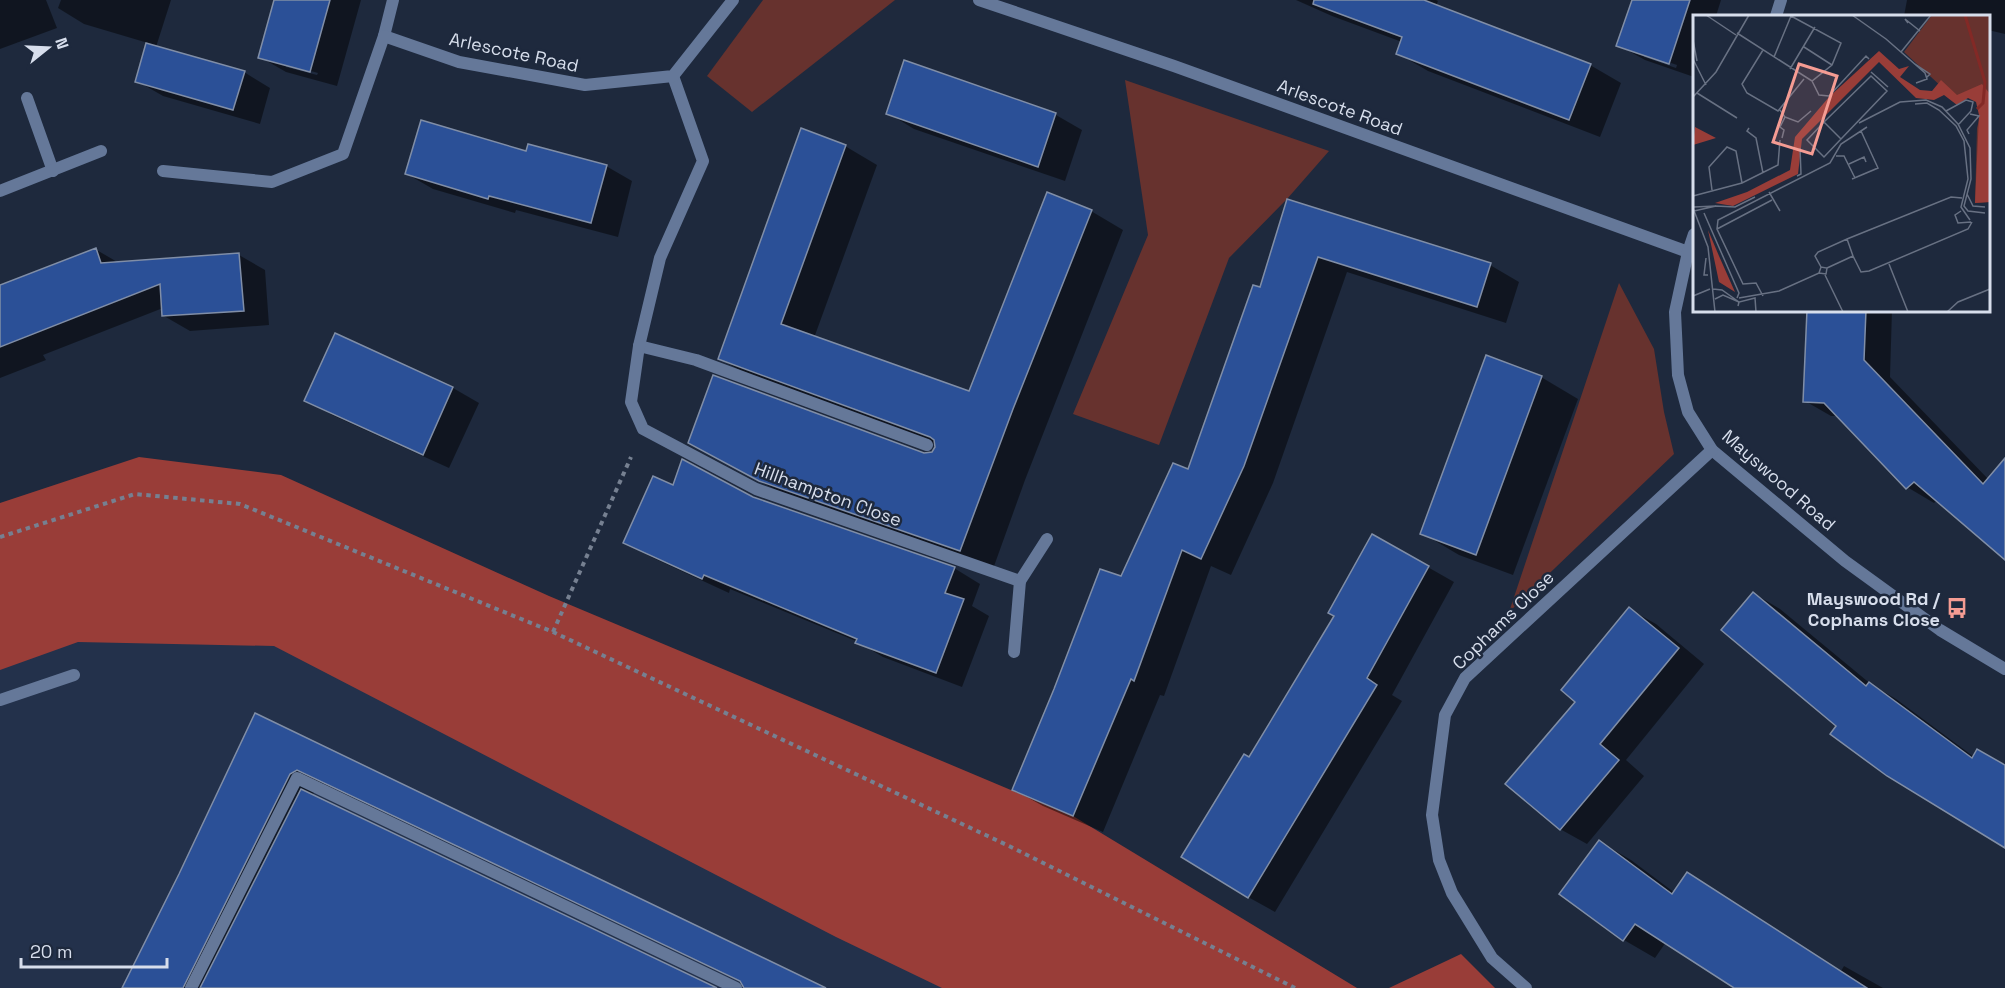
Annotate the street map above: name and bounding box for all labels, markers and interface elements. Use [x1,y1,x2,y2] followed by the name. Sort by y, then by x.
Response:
[1693,15,1990,312] inset map
[18,18,78,78] north arrow
[447,27,581,77] street label: Arlescote Road
[50,35,73,52] text: N
[1274,74,1406,140] street label: Arlescote Road
[1718,424,1840,536] street label: Mayswood Road
[751,457,905,531] street label: Hillhampton Close
[1447,566,1559,674] street label: Cophams Close
[1807,587,1941,631] place label: Mayswood Rd / Cophams Close
[1945,596,1969,620] bus stop icon: Mayswood Rd / Cophams Close
[21,931,166,969] scale bar
[30,940,73,963] text: 20 m

